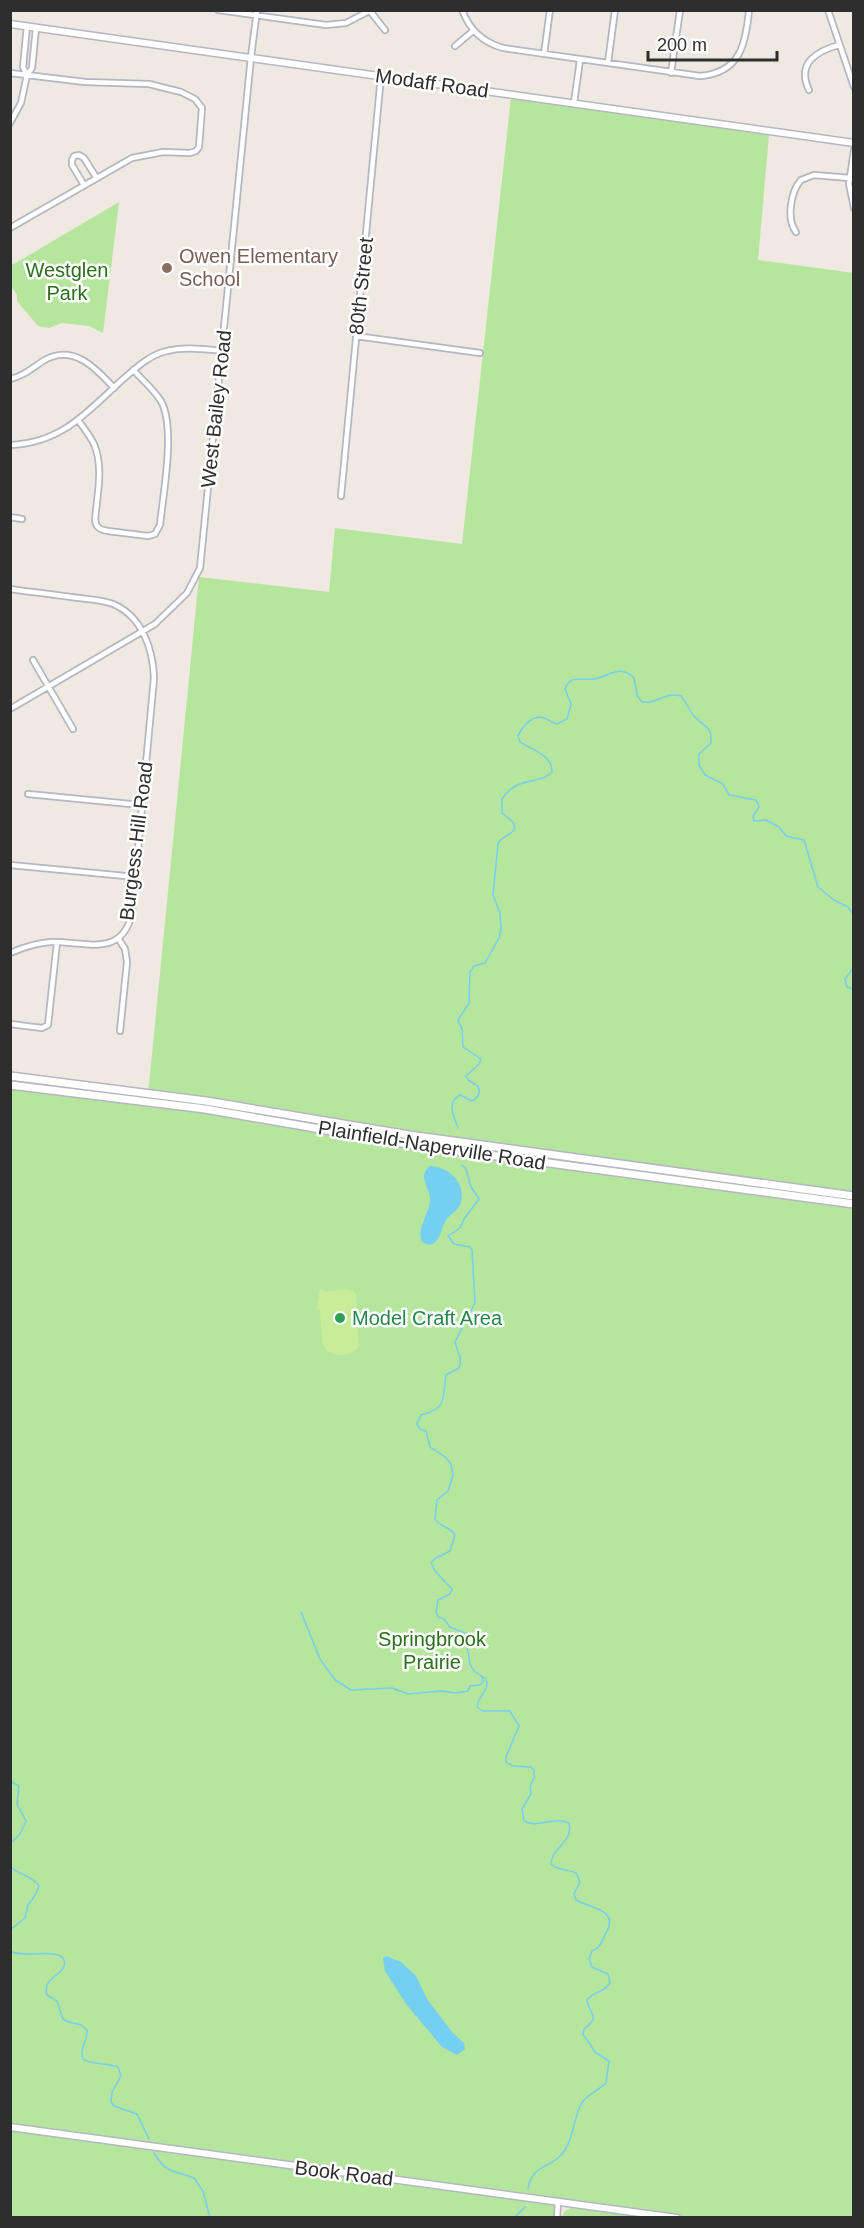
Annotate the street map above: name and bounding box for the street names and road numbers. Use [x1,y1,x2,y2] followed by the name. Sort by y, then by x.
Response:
[374,64,490,102] street label: Modaff Road
[345,236,377,336] street label: 80th Street
[197,329,235,489] street label: West Bailey Road
[115,760,157,922] street label: Burgess Hill Road
[317,1116,547,1174] street label: Plainfield-Naperville Road
[294,2156,394,2190] street label: Book Road

